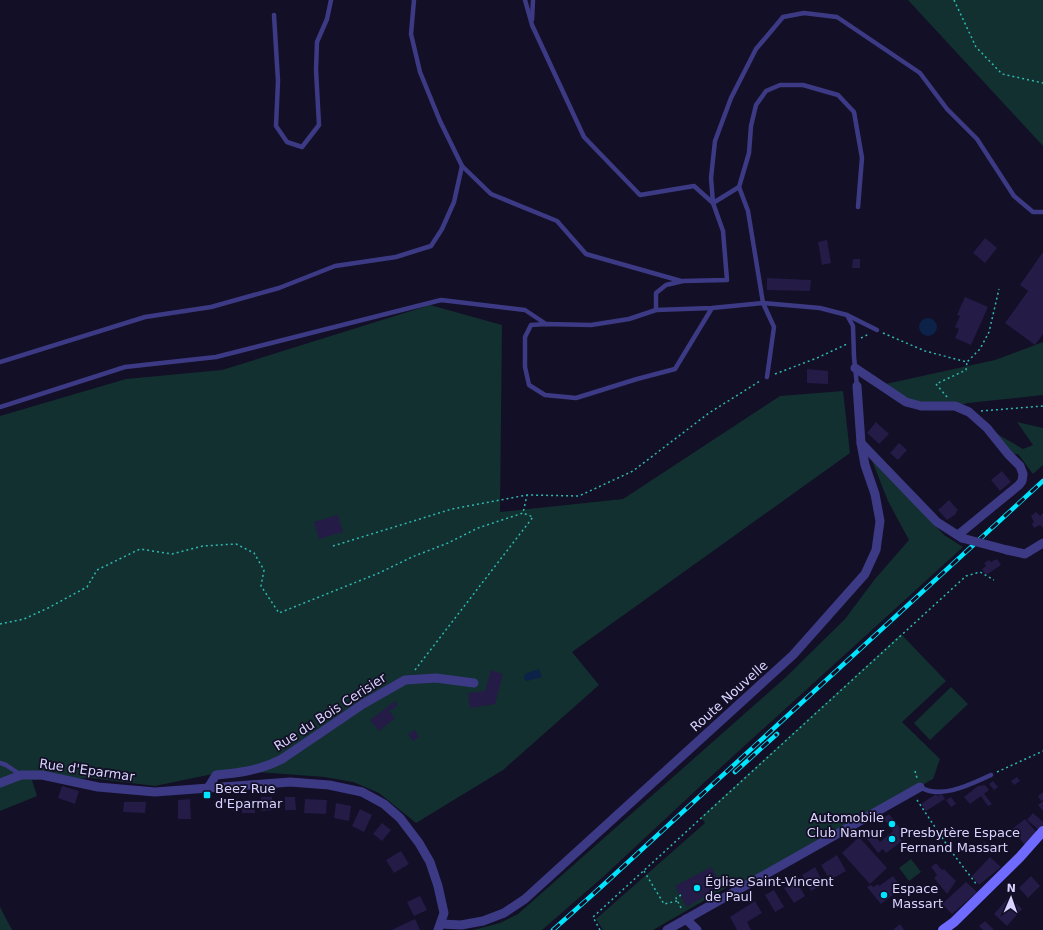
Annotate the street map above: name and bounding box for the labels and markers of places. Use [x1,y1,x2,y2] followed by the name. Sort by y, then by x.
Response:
[215,781,283,811] place label: Beez Rue d'Eparmar
[202,790,212,800] marker: Beez Rue d'Eparmar
[807,810,885,840] place label: Automobile Club Namur
[887,819,897,829] marker: Automobile Club Namur
[900,825,1020,855] place label: Presbytère Espace Fernand Massart
[887,834,897,844] marker: Presbytère Espace Fernand Massart
[705,874,834,904] place label: Église Saint-Vincent de Paul
[892,881,943,911] place label: Espace Massart
[692,883,702,893] marker: Église Saint-Vincent de Paul
[879,890,889,900] marker: Espace Massart

